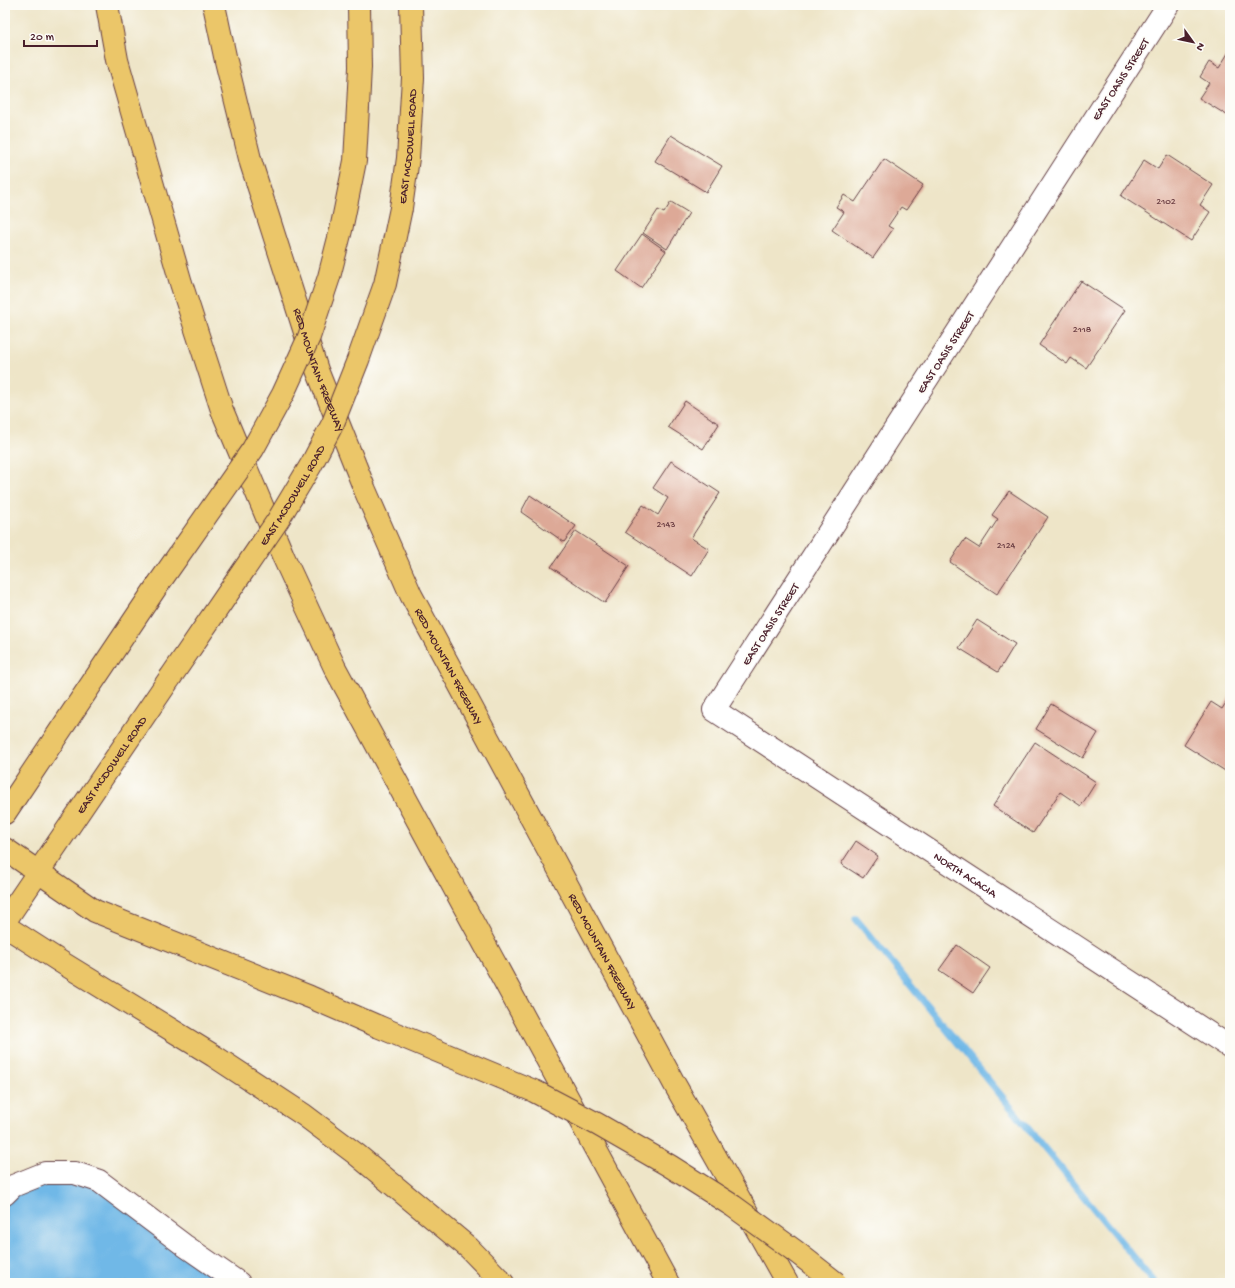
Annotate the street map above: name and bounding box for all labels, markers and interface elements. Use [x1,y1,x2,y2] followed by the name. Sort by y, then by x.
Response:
[24,22,97,48] scale bar
[1173,22,1213,62] north arrow
[30,31,55,45] text: 20 m
[1090,35,1154,124] street label: EAST OASIS STREET
[1193,40,1207,53] text: N
[397,88,421,205] street label: EAST MCDOWELL ROAD
[1156,196,1176,208] house number: 2102
[289,307,346,435] street label: RED MOUNTAIN FREEWAY
[915,308,979,397] street label: EAST OASIS STREET
[1073,324,1092,336] house number: 2118
[257,443,329,549] street label: EAST MCDOWELL ROAD
[657,519,675,531] house number: 2143
[997,540,1016,552] house number: 2124
[740,580,804,669] street label: EAST OASIS STREET
[410,606,485,728] street label: RED MOUNTAIN FREEWAY
[75,714,151,817] street label: EAST MCDOWELL ROAD
[930,850,1000,902] street label: NORTH ACACIA
[564,891,638,1013] street label: RED MOUNTAIN FREEWAY

